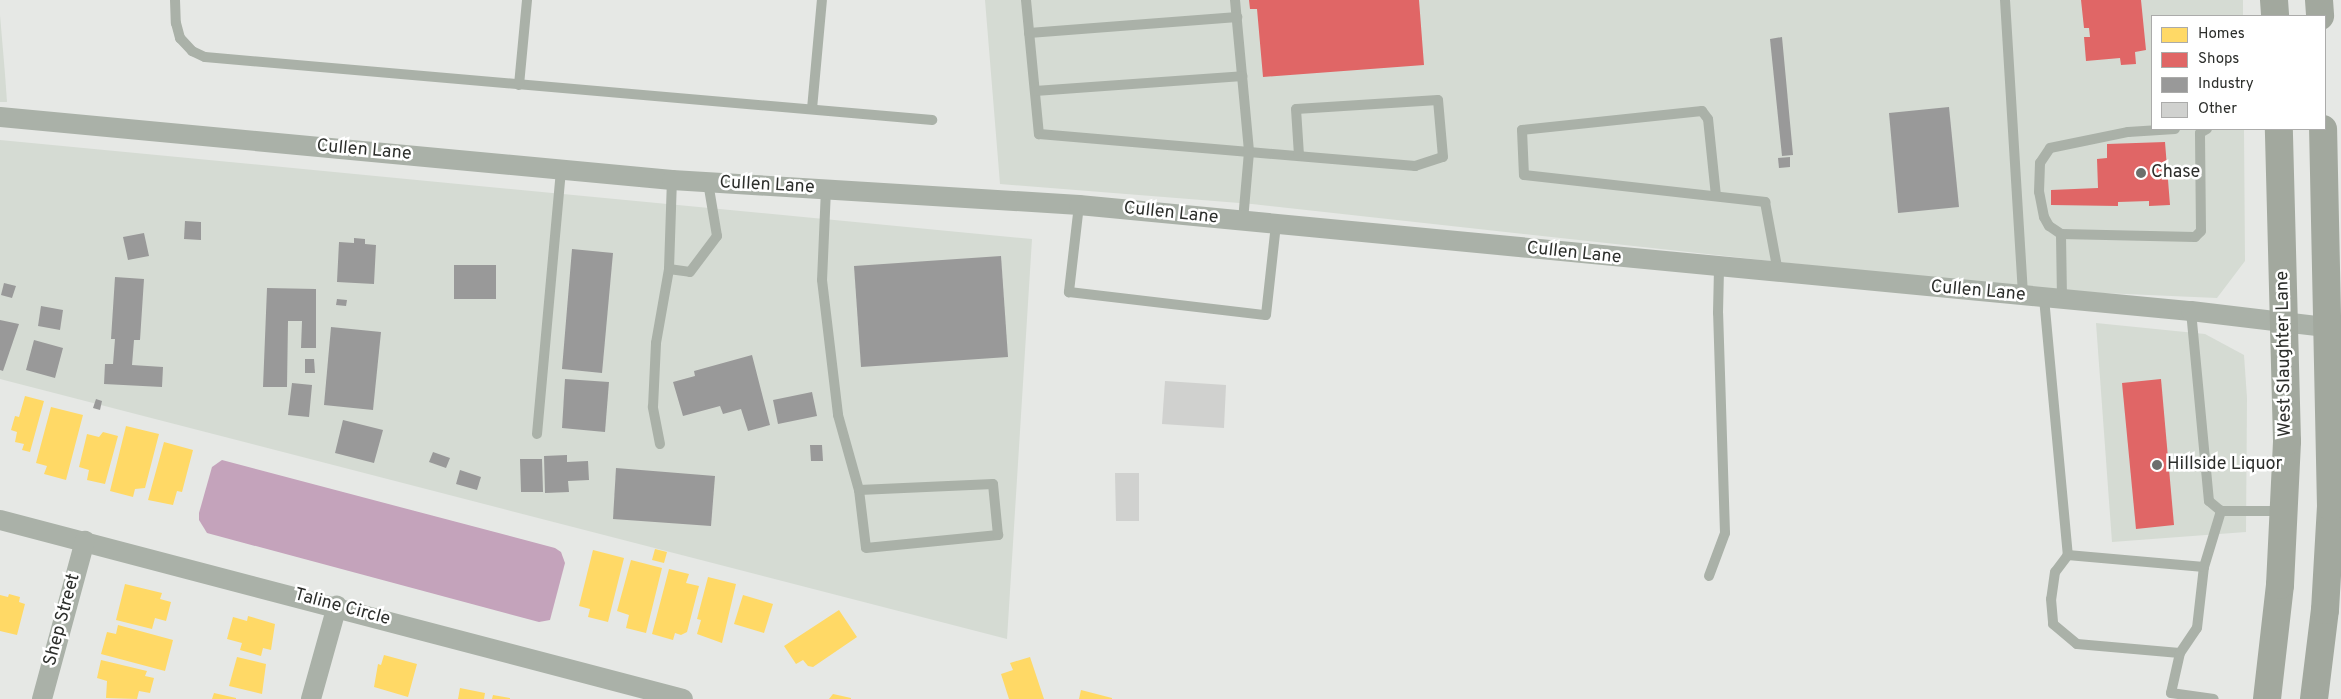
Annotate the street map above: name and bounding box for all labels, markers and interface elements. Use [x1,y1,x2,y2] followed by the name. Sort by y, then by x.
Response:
[2151,15,2326,130] legend
[2198,25,2245,44] text: Homes
[2198,50,2239,69] text: Shops
[2198,75,2254,94] text: Industry
[2198,100,2237,119] text: Other
[316,136,412,166] street label: Cullen Lane
[2151,162,2200,184] place label: Chase
[2135,167,2147,179] marker: Chase
[719,173,815,199] street label: Cullen Lane
[1122,198,1220,230] street label: Cullen Lane
[1525,238,1623,270] street label: Cullen Lane
[2273,271,2297,437] street label: West Slaughter Lane
[1930,277,2026,307] street label: Cullen Lane
[2167,454,2282,476] place label: Hillside Liquor
[2151,459,2163,471] marker: Hillside Liquor
[40,571,86,669] street label: Shep Street
[292,585,392,631] street label: Taline Circle

